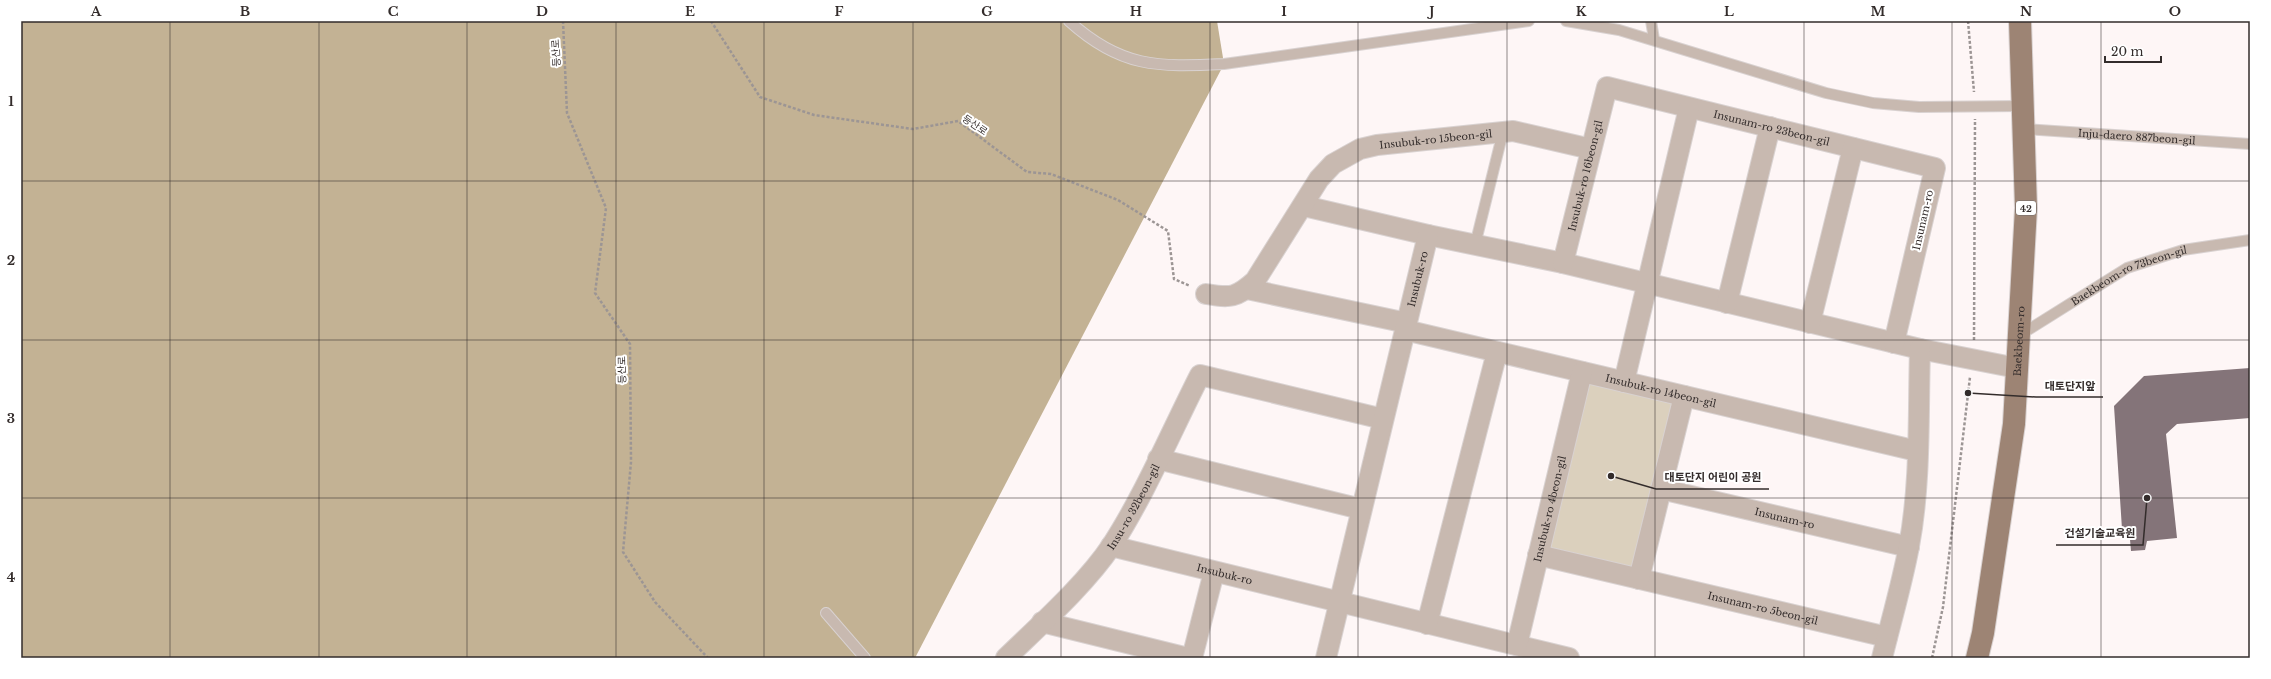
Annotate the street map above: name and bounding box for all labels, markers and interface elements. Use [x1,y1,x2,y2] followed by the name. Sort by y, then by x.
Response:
[90,3,102,20] text: A
[240,3,250,20] text: B
[388,3,399,20] text: C
[536,3,548,20] text: D
[685,3,695,20] text: E
[835,3,844,20] text: F
[981,3,993,20] text: G
[1130,3,1142,20] text: H
[1281,3,1287,20] text: I
[1426,3,1435,20] text: J
[1576,3,1587,20] text: K
[1724,3,1734,20] text: L
[1871,3,1886,20] text: M
[2020,3,2032,20] text: N
[2169,3,2181,20] text: O
[2105,38,2161,64] scale bar
[549,39,563,67] street label: 등산로
[2111,44,2143,59] text: 20 m
[8,93,14,110] text: 1
[1712,107,1831,148] street label: Insunam-ro 23beon-gil
[960,112,990,138] street label: 등산로
[1565,119,1605,233] street label: Insubuk-ro 16beon-gil
[2078,126,2196,147] street label: Inju-daero 887beon-gil
[1379,127,1493,151] street label: Insubuk-ro 15beon-gil
[1910,188,1936,251] street label: Insunam-ro
[2016,201,2036,215] road number: 42
[2068,243,2188,308] street label: Baekbeom-ro 73beon-gil
[1404,249,1431,308] street label: Insubuk-ro
[7,252,15,269] text: 2
[2010,305,2027,377] street label: Baekbeom-ro
[615,356,629,384] street label: 등산로
[1604,371,1718,410] street label: Insubuk-ro 14beon-gil
[2036,374,2103,397] callout: 대토단지앞
[2045,379,2095,393] text: 대토단지앞
[7,410,15,427] text: 3
[1530,454,1568,563] street label: Insubuk-ro 4beon-gil
[1104,462,1162,552] street label: Insu-ro 32beon-gil
[1656,466,1769,489] callout: 대토단지 어린이 공원
[1665,470,1761,484] text: 대토단지 어린이 공원
[1753,505,1816,531] street label: Insunam-ro
[2056,522,2143,545] callout: 건설기술교육원
[2065,526,2135,540] text: 건설기술교육원
[1195,561,1254,587] street label: Insubuk-ro
[7,569,16,586] text: 4
[1706,589,1819,627] street label: Insunam-ro 5beon-gil

